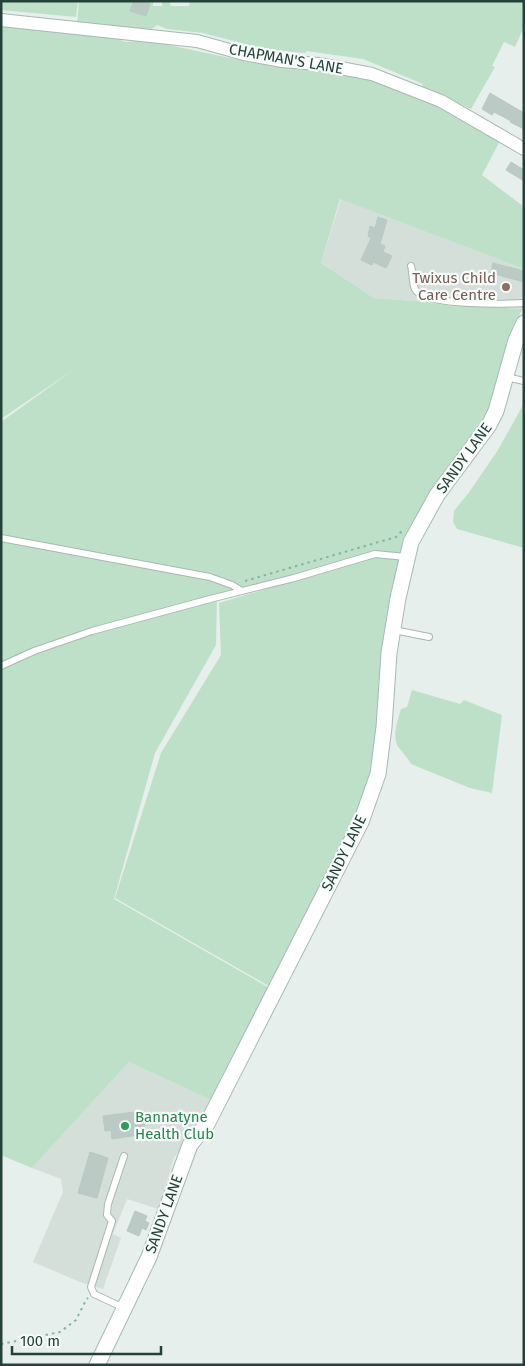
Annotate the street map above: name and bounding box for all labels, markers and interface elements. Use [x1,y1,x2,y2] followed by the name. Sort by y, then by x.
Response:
[227,40,345,78] street label: CHAPMAN'S LANE
[412,269,496,304] place label: Twixus Child Care Centre
[500,281,512,293] marker: Twixus Child Care Centre
[432,419,496,497] street label: SANDY LANE
[318,812,370,894] street label: SANDY LANE
[135,1108,214,1143] place label: Bannatyne Health Club
[119,1120,131,1132] marker: Bannatyne Health Club
[141,1172,187,1256] street label: SANDY LANE
[12,1324,161,1356] scale bar
[20,1332,60,1350] text: 100 m

